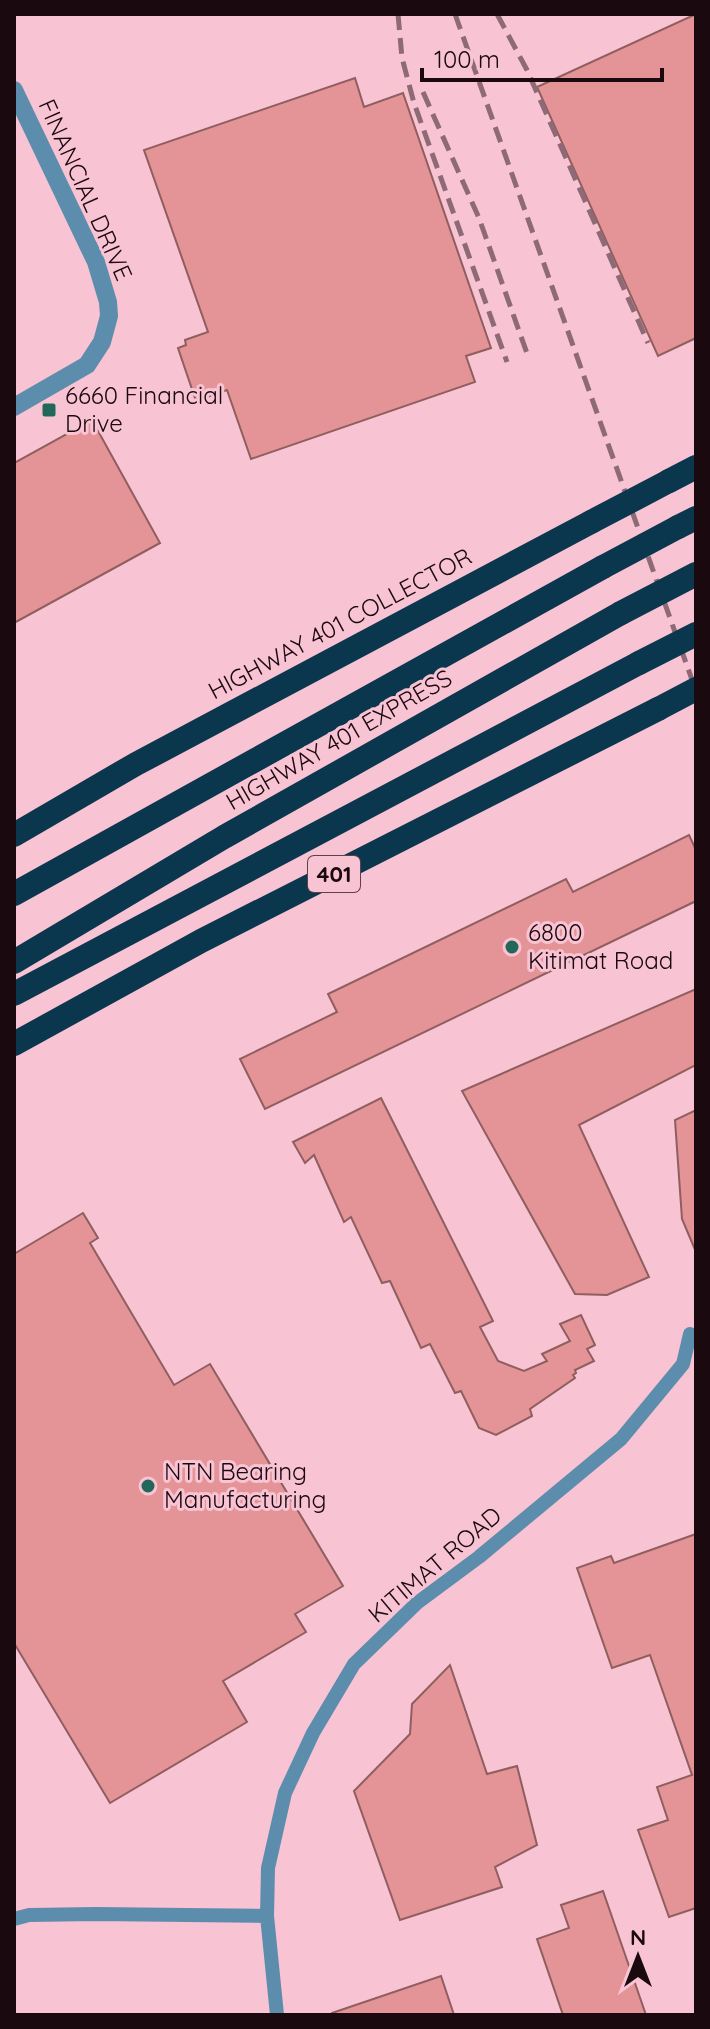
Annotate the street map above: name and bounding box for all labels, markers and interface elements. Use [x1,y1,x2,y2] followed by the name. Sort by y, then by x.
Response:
[422,32,662,82] scale bar
[434,44,500,74] text: 100 m
[32,94,139,285] street label: FINANCIAL DRIVE
[65,380,223,438] place label: 6660 Financial Drive
[40,401,58,419] marker: 6660 Financial Drive
[203,541,476,705] street label: HIGHWAY 401 COLLECTOR
[220,662,457,816] street label: HIGHWAY 401 EXPRESS
[308,856,360,892] road number: 401
[528,917,673,975] place label: 6800 Kitimat Road
[503,938,521,956] marker: 6800 Kitimat Road
[164,1456,327,1514] place label: NTN Bearing Manufacturing
[139,1477,157,1495] marker: NTN Bearing Manufacturing
[362,1500,507,1629] street label: KITIMAT ROAD
[598,1917,678,1997] north arrow
[630,1923,646,1951] text: N

